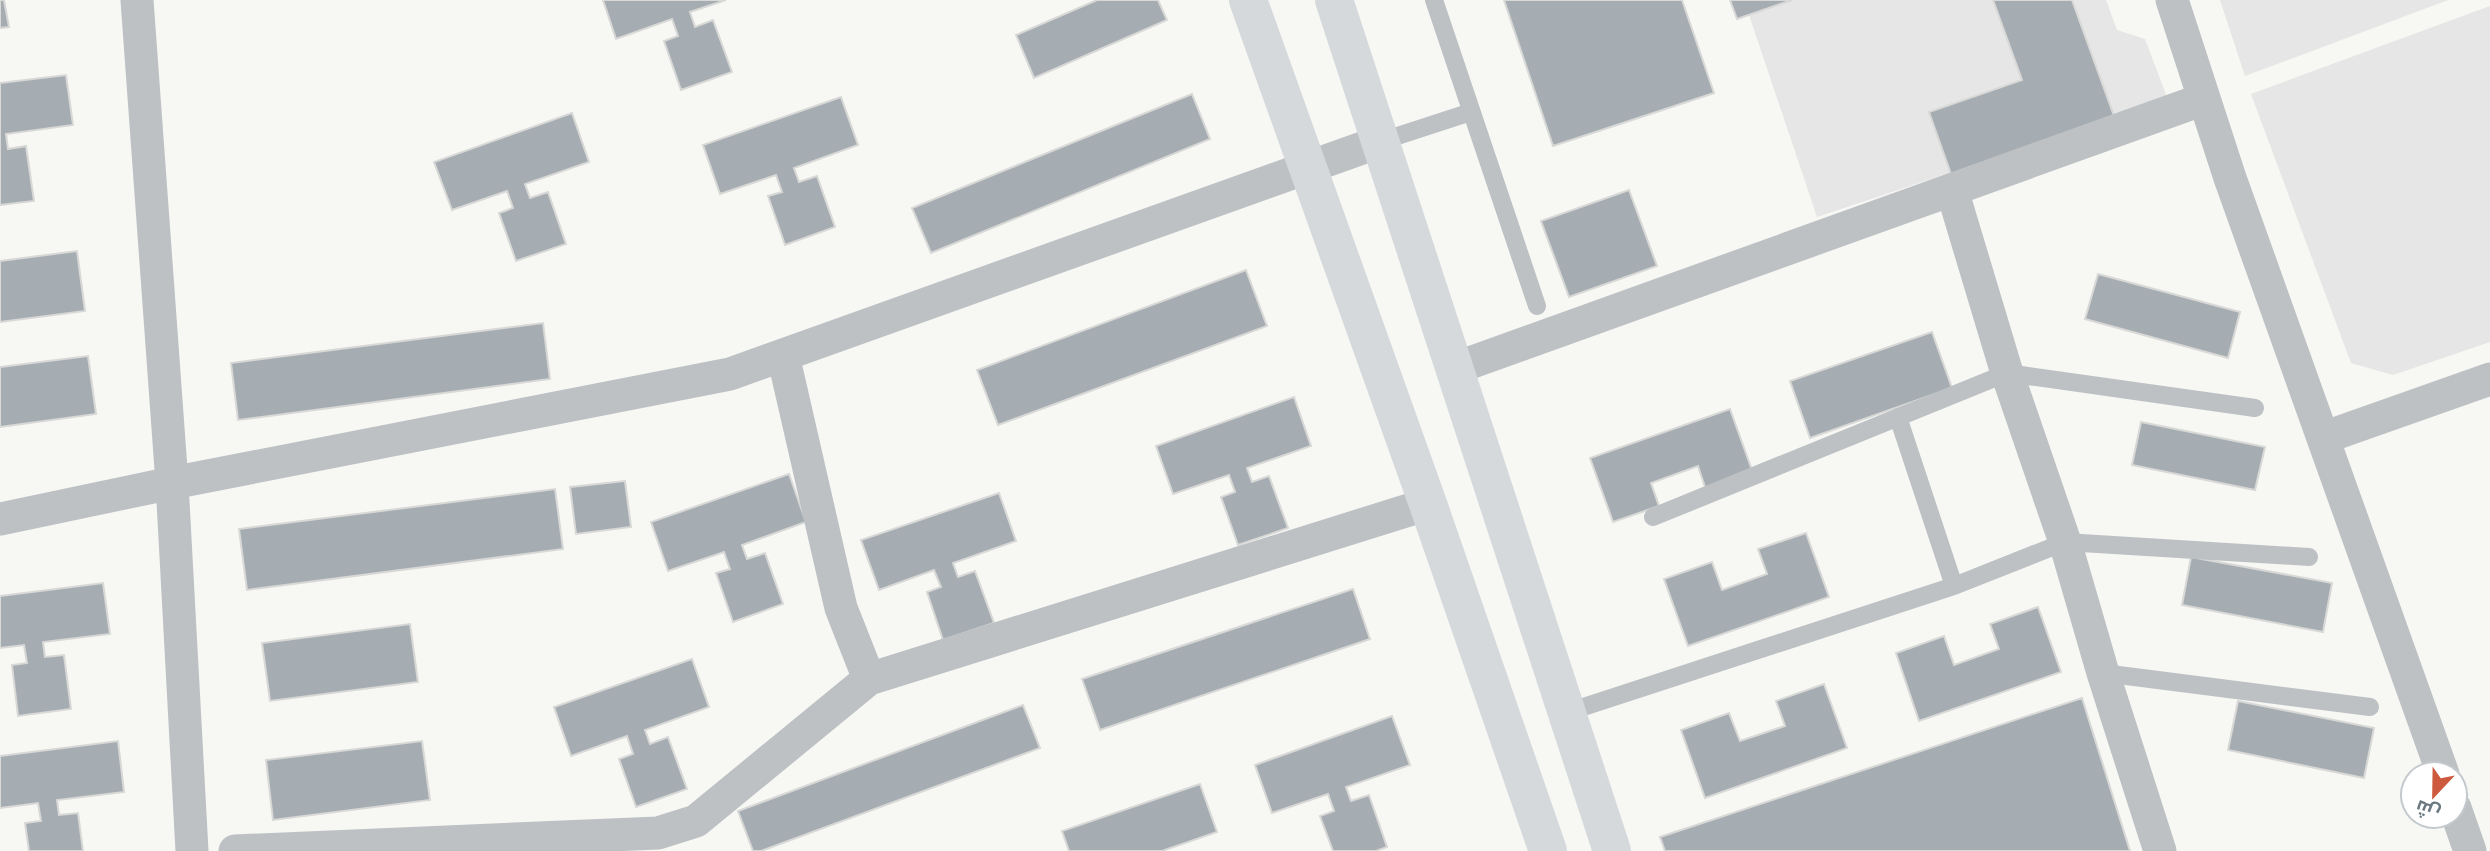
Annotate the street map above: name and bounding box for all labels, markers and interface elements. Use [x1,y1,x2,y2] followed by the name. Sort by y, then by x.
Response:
[2399,760,2469,830] north arrow
[2412,792,2445,826] text: ش

